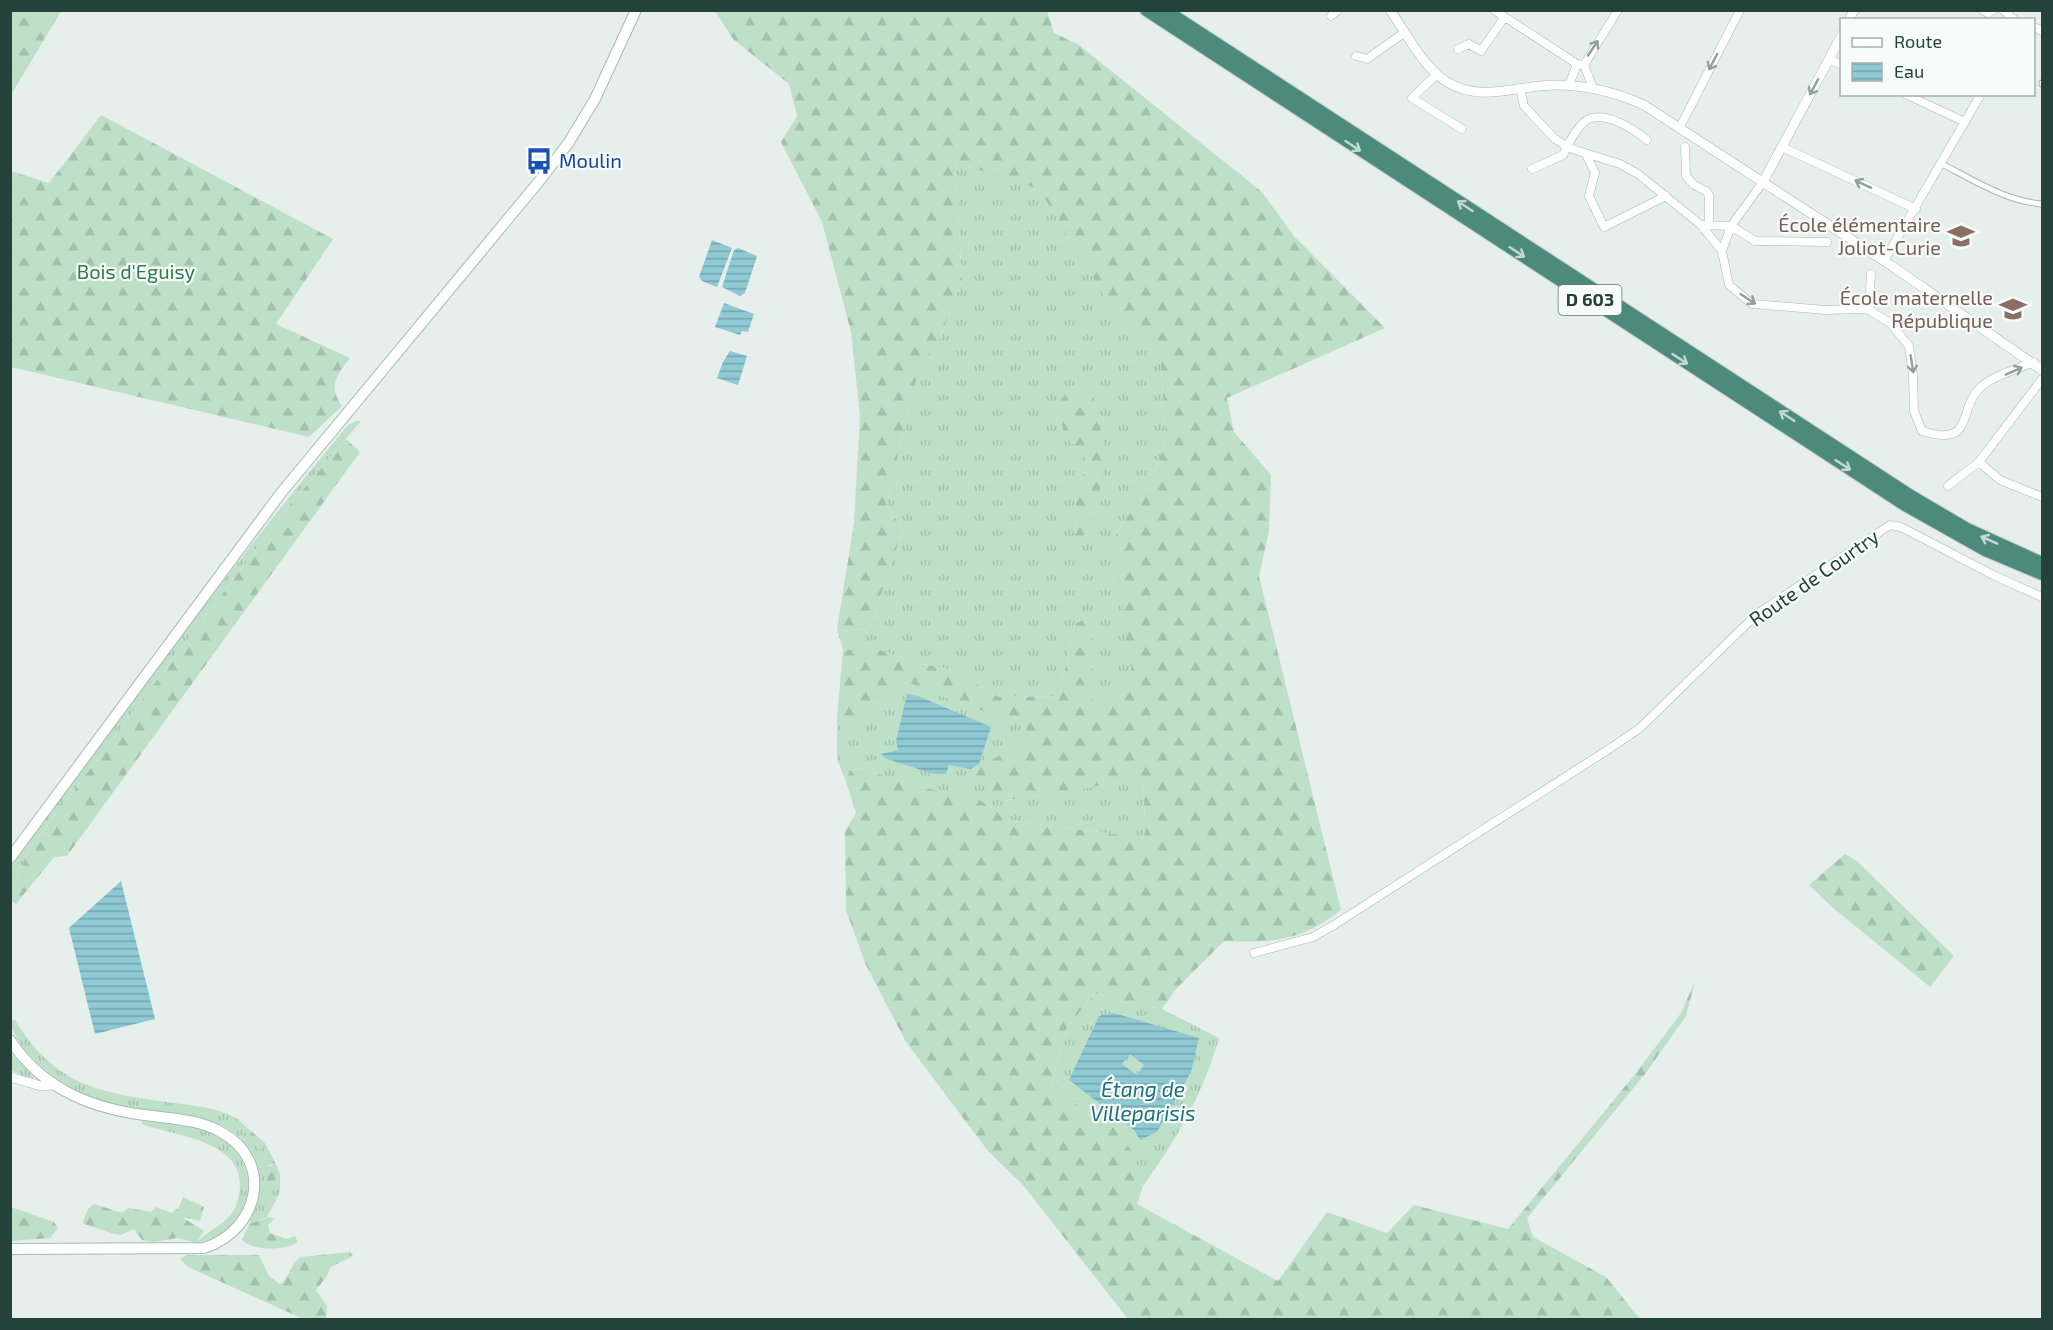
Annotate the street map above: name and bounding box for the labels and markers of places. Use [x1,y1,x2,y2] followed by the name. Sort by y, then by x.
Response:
[524,146,554,176] bus stop icon: Moulin
[559,148,622,172] place label: Moulin
[1778,212,1941,259] place label: École élémentaire Joliot-Curie
[1946,221,1976,251] school or university icon: École élémentaire Joliot-Curie
[1840,285,1993,332] place label: École maternelle République
[1998,294,2028,324] school or university icon: École maternelle République

